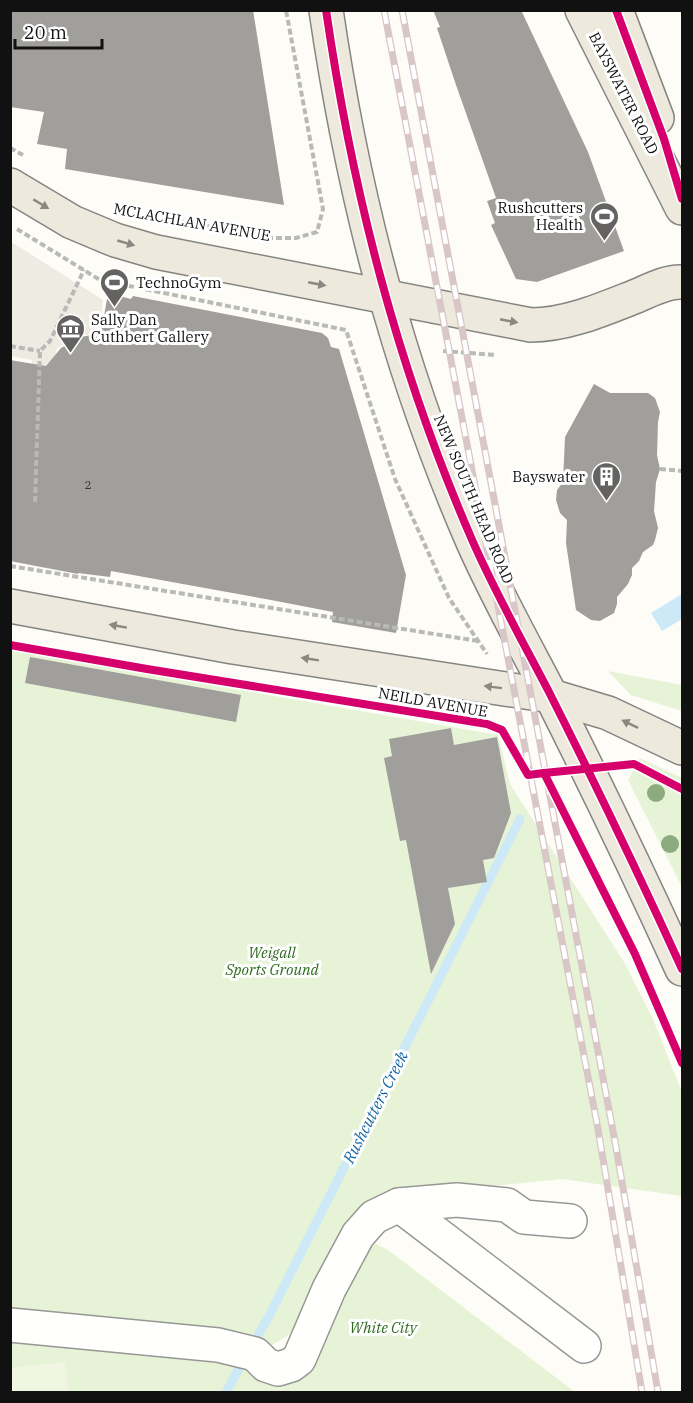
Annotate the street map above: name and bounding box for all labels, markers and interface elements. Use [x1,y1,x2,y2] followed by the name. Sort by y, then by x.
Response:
[15,12,102,50] scale bar
[24,21,67,44] text: 20 m
[585,29,663,157] street label: BAYSWATER ROAD
[33,198,49,209] one-way arrow
[498,198,583,234] place label: Rushcutters Health
[112,199,272,245] street label: MCLACHLAN AVENUE
[588,200,620,242] sports icon: Rushcutters Health
[117,239,136,249] one-way arrow
[99,266,131,308] sports icon: TechnoGym
[136,273,222,292] place label: TechnoGym
[308,280,327,289] one-way arrow
[91,310,209,346] place label: Sally Dan Cuthbert Gallery
[54,312,86,354] museum icon: Sally Dan Cuthbert Gallery
[499,317,518,326] one-way arrow
[430,412,518,586] street label: NEW SOUTH HEAD ROAD
[590,460,622,502] building icon: Bayswater
[512,467,585,486] place label: Bayswater
[84,477,92,492] house number: 2
[108,621,127,630] one-way arrow
[300,654,319,663] one-way arrow
[483,682,502,691] one-way arrow
[377,683,489,721] street label: NEILD AVENUE
[621,719,638,728] one-way arrow
[224,943,319,979] park label: Weigall Sports Ground
[338,1047,412,1167] water label: Rushcutters Creek
[350,1318,418,1337] park label: White City

